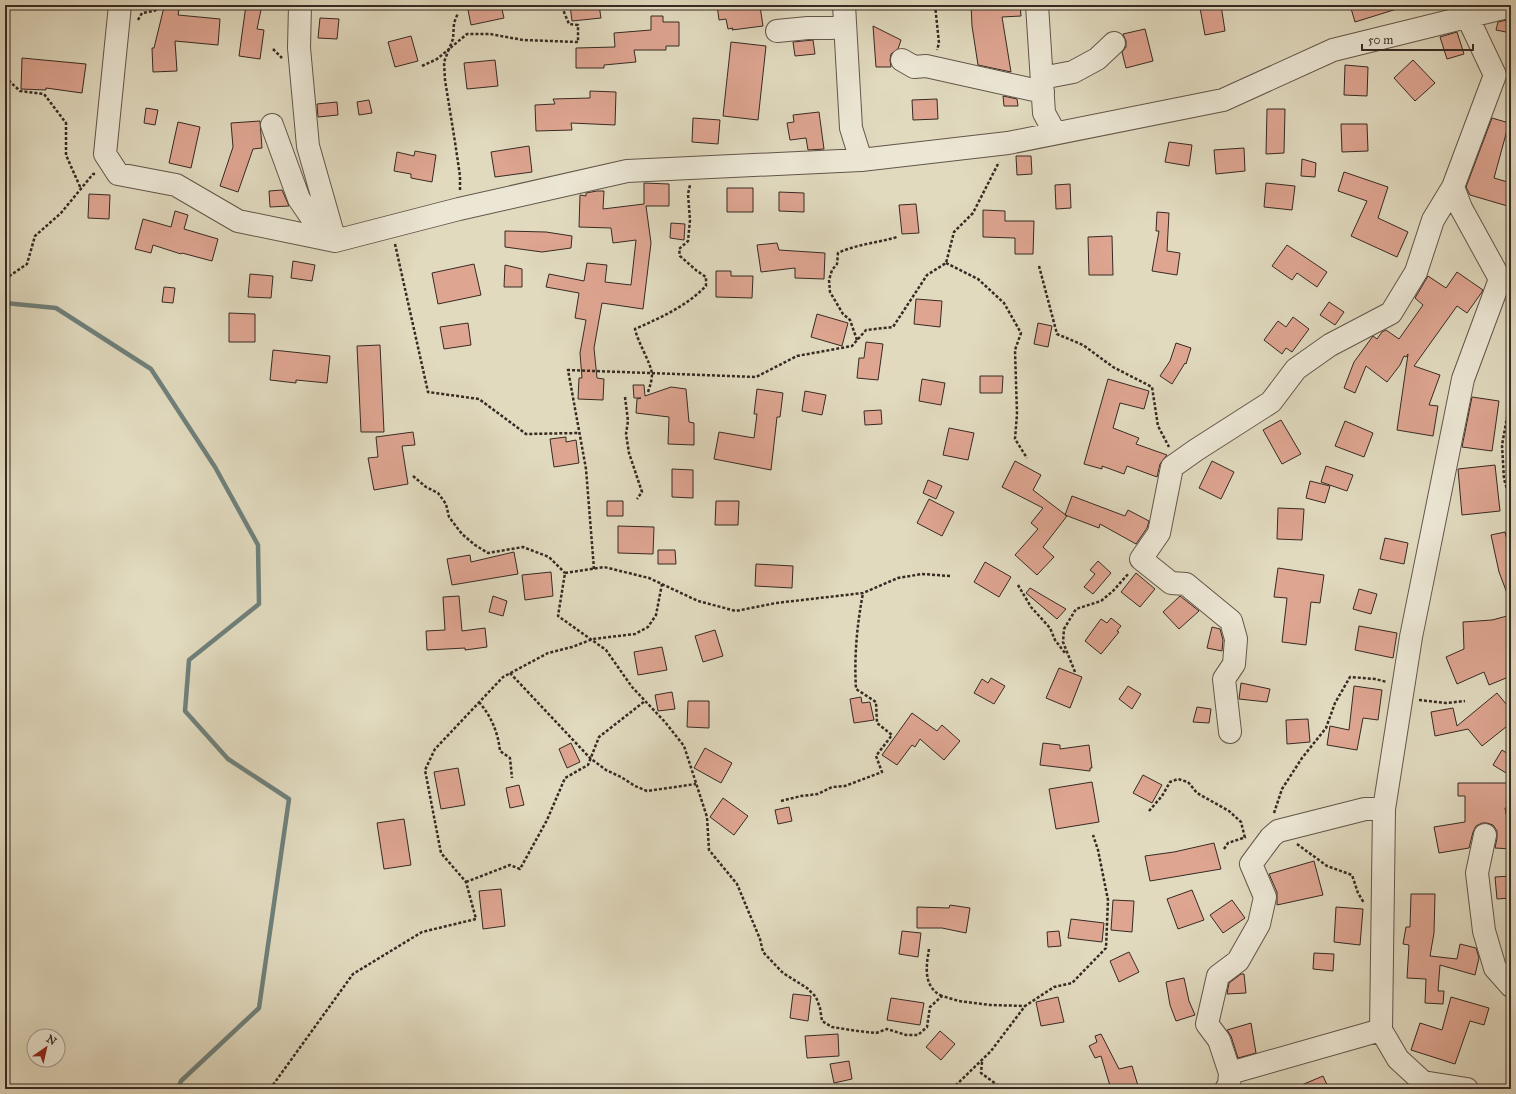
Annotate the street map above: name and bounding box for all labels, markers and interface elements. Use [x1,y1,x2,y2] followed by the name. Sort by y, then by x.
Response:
[1362,26,1473,52] scale bar
[1368,33,1393,47] text: 50 m
[26,1028,66,1068] north arrow
[44,1032,59,1048] text: N

